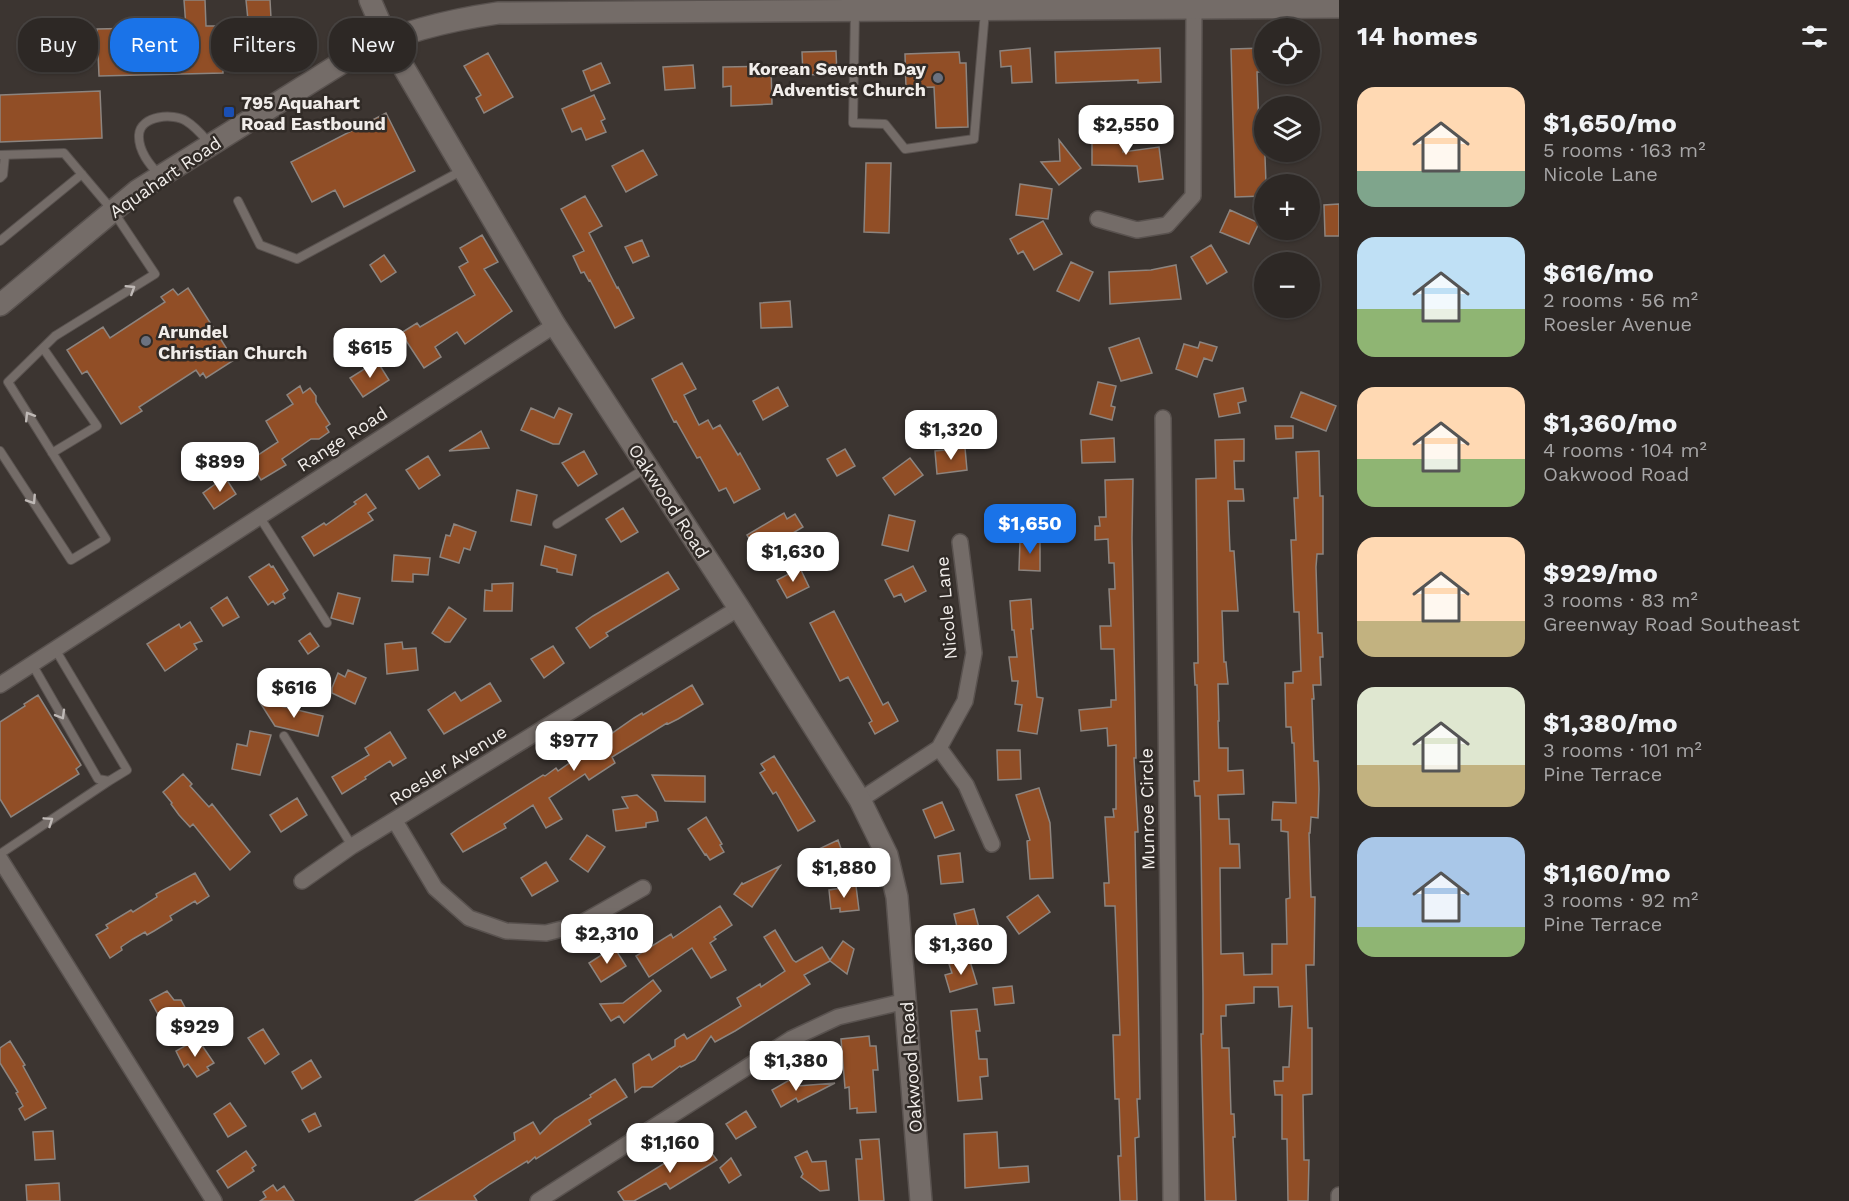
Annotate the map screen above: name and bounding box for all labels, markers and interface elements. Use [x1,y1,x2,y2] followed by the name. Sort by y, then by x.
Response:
[18,18,98,72] chip: Buy
[110,18,199,72] chip: Rent
[211,18,317,72] chip: Filters
[329,18,416,72] chip: New
[1254,18,1320,318] map controls
[1254,18,1320,84] button: locate
[1798,20,1831,53] icon: filters
[1357,21,1478,51] text: 14 homes
[748,58,927,100] place label: Korean Seventh Day Adventist Church
[931,71,945,85] marker: Korean Seventh Day Adventist Church
[241,92,386,134] place label: 795 Aquahart Road Eastbound
[1254,96,1320,162] button: layers
[222,105,236,119] marker: 795 Aquahart Road Eastbound
[1077,105,1175,156] pin: $2,550
[1543,108,1677,138] text: $1,650/mo
[1405,111,1477,183] icon: home
[1093,112,1159,136] text: $2,550
[105,132,225,222] street label: Aquahart Road
[1543,138,1705,162] text: 5 rooms · 163 m²
[1543,162,1658,186] text: Nicole Lane
[1254,174,1320,240] button: +
[1254,252,1320,318] button: −
[1543,258,1654,288] text: $616/mo
[1405,261,1477,333] icon: home
[125,284,135,296] one-way arrow
[1543,288,1698,312] text: 2 rooms · 56 m²
[1543,312,1692,336] text: Roesler Avenue
[158,321,307,363] place label: Arundel Christian Church
[334,328,406,379] pin: $615
[139,334,153,348] marker: Arundel Christian Church
[347,335,393,359] text: $615
[293,402,391,476] street label: Range Road
[1543,408,1677,438] text: $1,360/mo
[902,410,1000,461] pin: $1,320
[25,411,36,422] one-way arrow
[1405,411,1477,483] icon: home
[919,417,983,441] text: $1,320
[1543,438,1707,462] text: 4 rooms · 104 m²
[624,440,714,562] street label: Oakwood Road
[184,442,256,493] pin: $899
[195,449,245,473] text: $899
[1543,462,1689,486] text: Oakwood Road
[24,494,35,505] one-way arrow
[981,504,1079,555] pin: $1,650
[998,511,1062,535] text: $1,650
[744,532,842,583] pin: $1,630
[761,539,825,563] text: $1,630
[931,556,961,660] street label: Nicole Lane
[1543,558,1658,588] text: $929/mo
[1405,561,1477,633] icon: home
[1543,588,1698,612] text: 3 rooms · 83 m²
[1543,612,1800,636] text: Greenway Road Southeast
[258,668,330,719] pin: $616
[271,675,317,699] text: $616
[54,708,65,719] one-way arrow
[1543,708,1678,738] text: $1,380/mo
[1405,711,1477,783] icon: home
[386,721,510,809] street label: Roesler Avenue
[538,721,610,772] pin: $977
[550,728,598,752] text: $977
[1543,738,1702,762] text: 3 rooms · 101 m²
[1135,748,1159,870] street label: Munroe Circle
[1543,762,1662,786] text: Pine Terrace
[42,817,53,828] one-way arrow
[795,848,893,899] pin: $1,880
[811,855,877,879] text: $1,880
[1543,858,1670,888] text: $1,160/mo
[1405,861,1477,933] icon: home
[1543,888,1698,912] text: 3 rooms · 92 m²
[1543,912,1662,936] text: Pine Terrace
[558,914,656,965] pin: $2,310
[575,921,639,945] text: $2,310
[912,925,1010,976] pin: $1,360
[929,932,993,956] text: $1,360
[896,1001,926,1133] street label: Oakwood Road
[159,1007,231,1058] pin: $929
[170,1014,220,1038] text: $929
[747,1041,845,1092] pin: $1,380
[764,1048,828,1072] text: $1,380
[621,1123,719,1174] pin: $1,160
[640,1130,700,1154] text: $1,160

